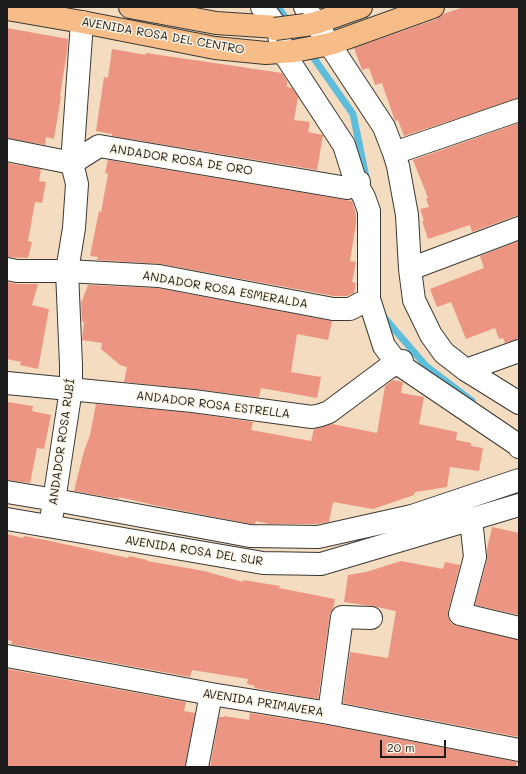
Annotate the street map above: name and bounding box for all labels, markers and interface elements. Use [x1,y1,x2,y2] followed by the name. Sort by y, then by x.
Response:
[80,15,246,57] street label: AVENIDA ROSA DEL CENTRO
[108,142,254,178] street label: ANDADOR ROSA DE ORO
[141,268,309,312] street label: ANDADOR ROSA ESMERALDA
[46,378,78,506] street label: ANDADOR ROSA RUBÍ
[135,388,291,422] street label: ANDADOR ROSA ESTRELLA
[124,533,264,569] street label: AVENIDA ROSA DEL SUR
[201,686,325,720] street label: AVENIDA PRIMAVERA
[382,732,448,758] scale bar
[387,739,415,755] text: 20 m

